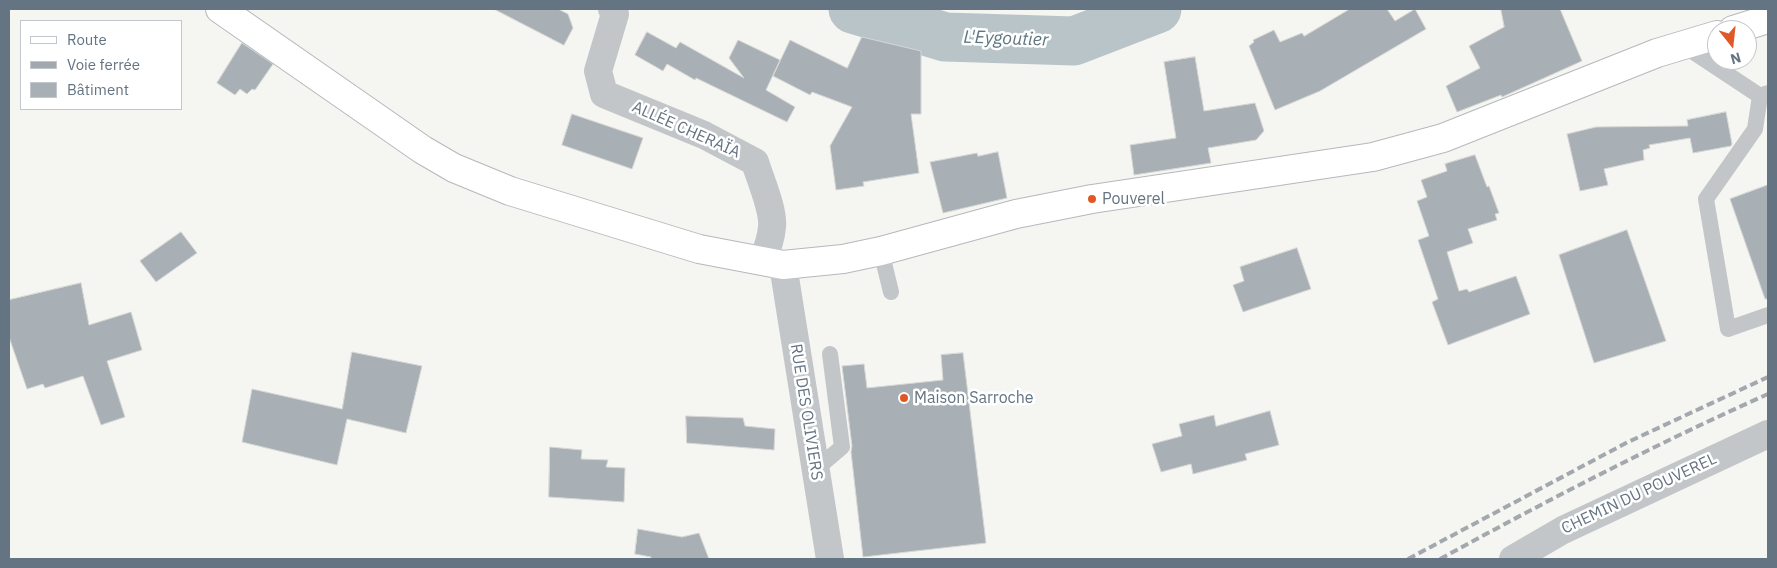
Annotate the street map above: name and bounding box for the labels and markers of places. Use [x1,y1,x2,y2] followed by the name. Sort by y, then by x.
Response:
[1102,189,1165,209] place label: Pouverel
[1086,193,1098,205] marker: Pouverel
[914,388,1034,408] place label: Maison Sarroche
[898,392,910,404] marker: Maison Sarroche

